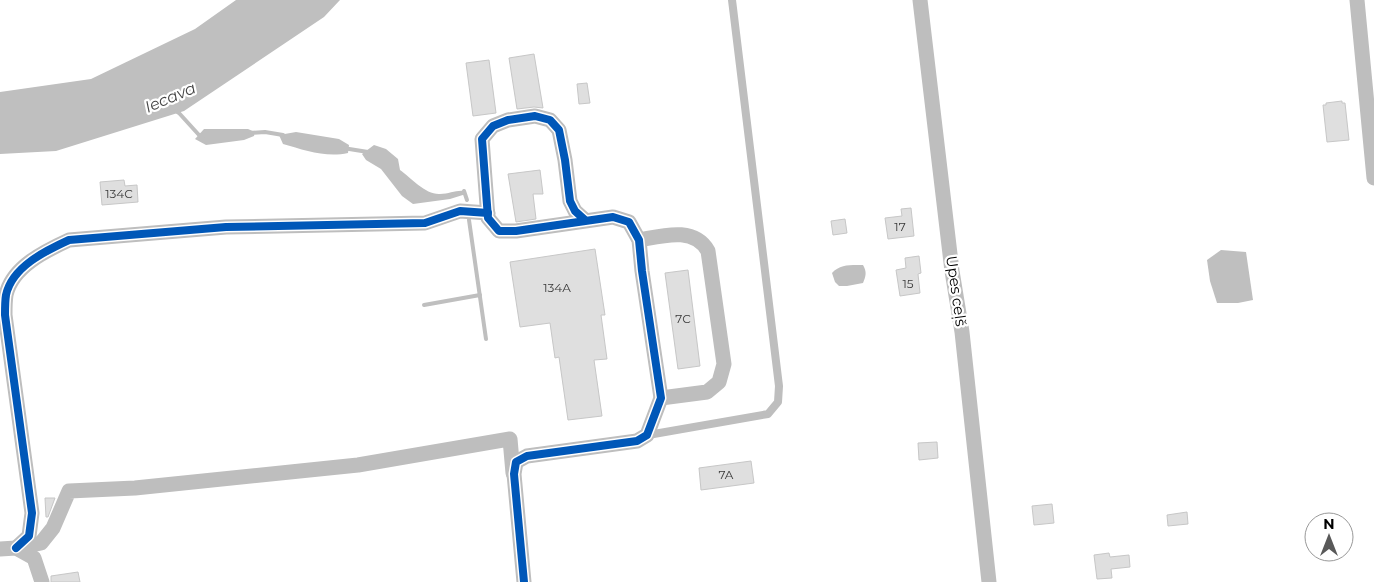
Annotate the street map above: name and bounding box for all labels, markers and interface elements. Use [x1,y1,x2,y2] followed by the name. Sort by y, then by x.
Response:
[142,78,199,117] water label: Iecava
[105,186,133,201] house number: 134C
[894,219,906,234] house number: 17
[941,254,971,328] street label: Upes ceļš
[902,276,914,291] house number: 15
[543,280,571,295] house number: 134A
[675,311,691,326] house number: 7C
[719,467,734,482] house number: 7A
[1304,512,1354,562] north arrow
[1323,515,1335,533] text: N

